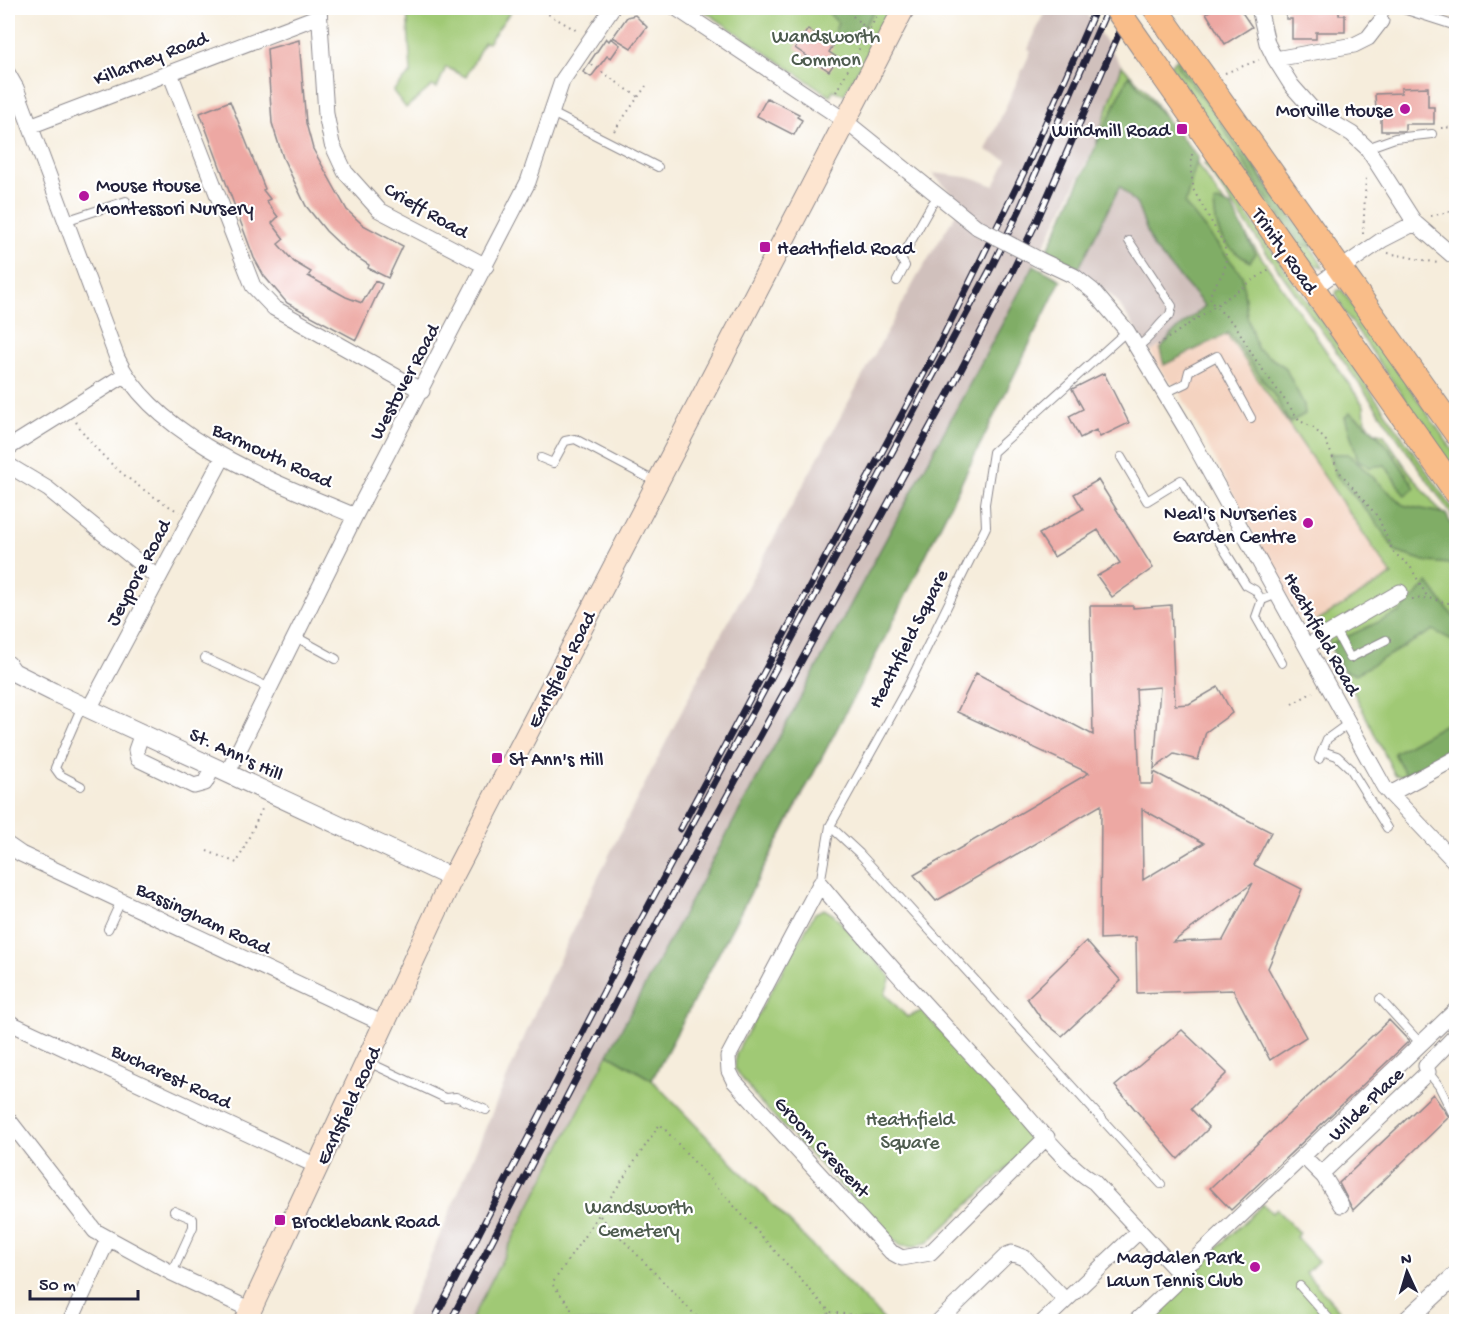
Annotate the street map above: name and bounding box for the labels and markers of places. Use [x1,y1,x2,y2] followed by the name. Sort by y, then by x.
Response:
[1276,101,1394,124] place label: Morville House
[1398,102,1412,116] marker: Morville House
[1052,121,1172,144] place label: Windmill Road
[1175,122,1189,136] marker: Windmill Road
[96,176,254,222] place label: Mouse House Montessori Nursery
[77,189,91,203] marker: Mouse House Montessori Nursery
[777,239,916,262] place label: Heathfield Road
[758,240,772,254] marker: Heathfield Road
[1164,504,1297,550] place label: Neal's Nurseries Garden Centre
[1301,516,1315,530] marker: Neal's Nurseries Garden Centre
[509,750,604,773] place label: St Ann's Hill
[490,751,504,765] marker: St Ann's Hill
[291,1212,441,1235] place label: Brocklebank Road
[273,1213,287,1227] marker: Brocklebank Road
[1106,1248,1245,1294] place label: Magdalen Park Lawn Tennis Club
[1248,1260,1262,1274] marker: Magdalen Park Lawn Tennis Club

